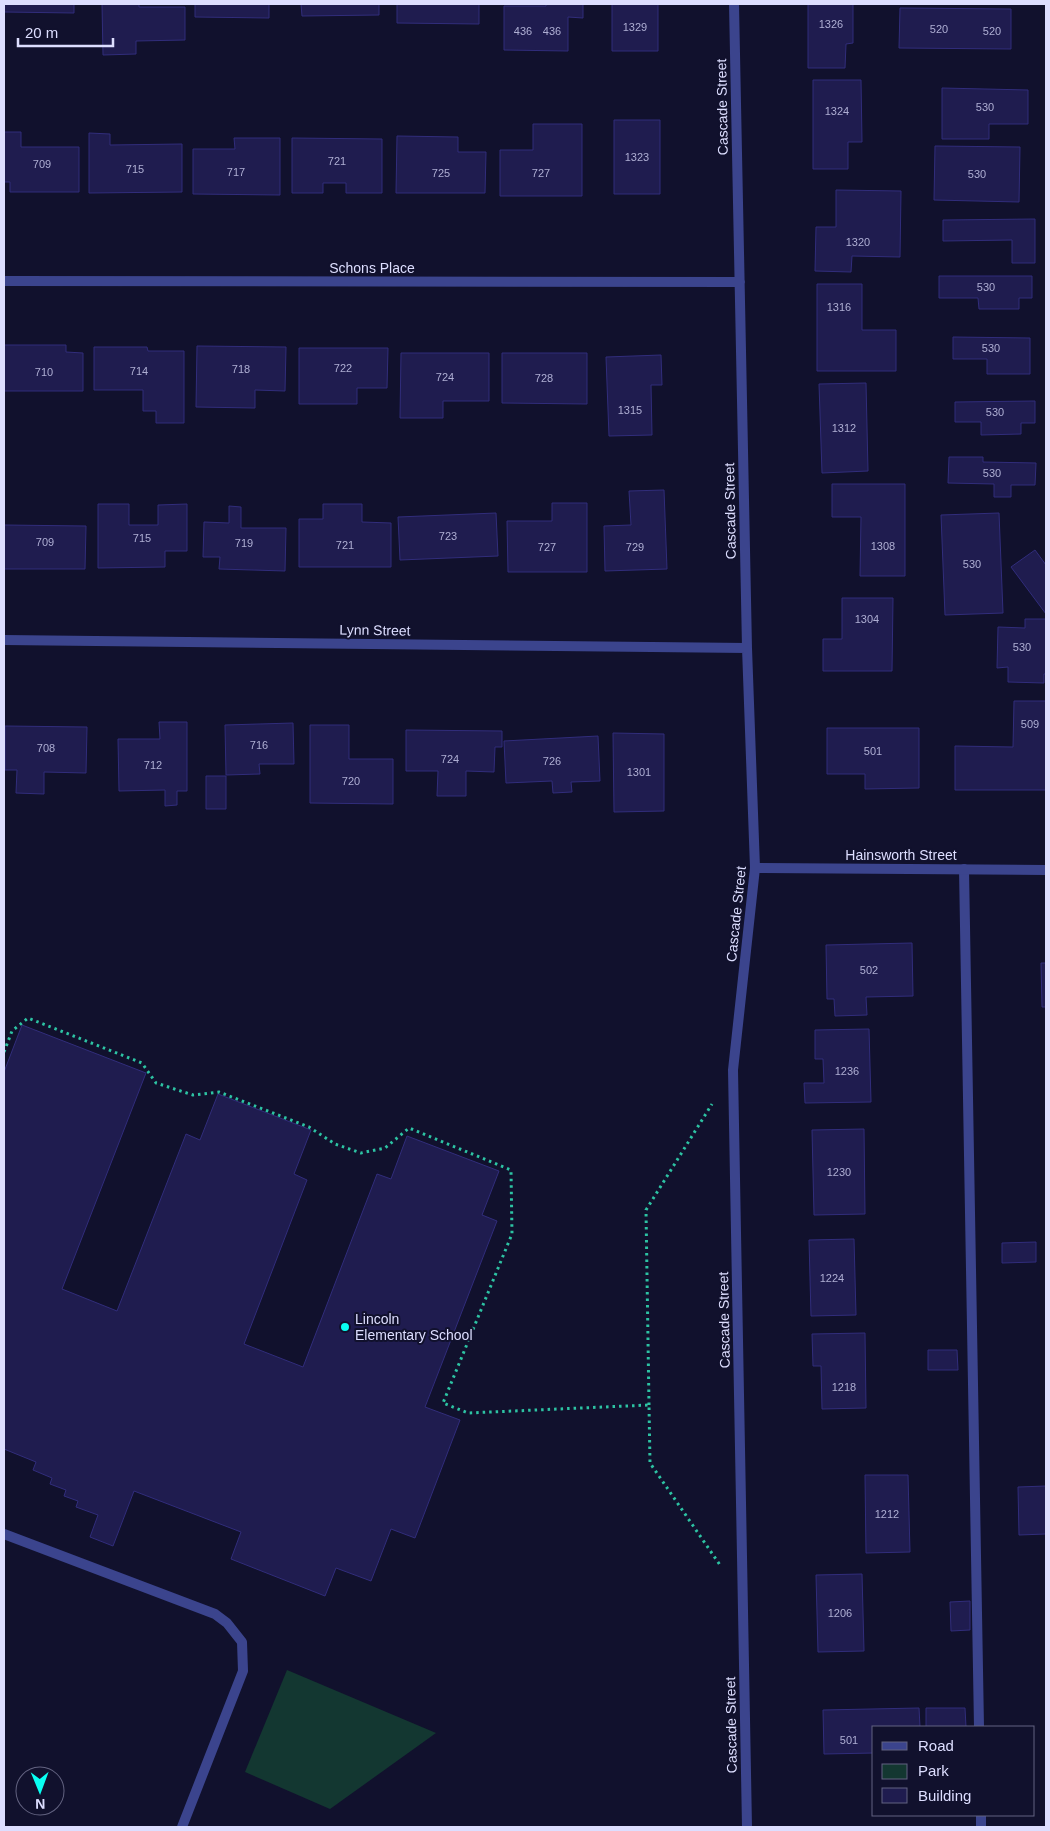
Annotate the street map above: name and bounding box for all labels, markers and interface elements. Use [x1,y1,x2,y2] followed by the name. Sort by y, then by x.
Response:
[18,15,112,47] scale bar
[819,18,843,30] house number: 1326
[623,21,647,33] house number: 1329
[930,23,948,35] house number: 520
[25,24,58,41] text: 20 m
[514,25,532,37] house number: 436
[543,25,561,37] house number: 436
[983,25,1001,37] house number: 520
[713,59,731,155] street label: Cascade Street
[976,101,994,113] house number: 530
[825,105,849,117] house number: 1324
[625,151,649,163] house number: 1323
[328,155,346,167] house number: 721
[33,158,51,170] house number: 709
[126,163,144,175] house number: 715
[227,166,245,178] house number: 717
[432,167,450,179] house number: 725
[532,167,550,179] house number: 727
[968,168,986,180] house number: 530
[846,236,870,248] house number: 1320
[329,260,415,276] street label: Schons Place
[977,281,995,293] house number: 530
[827,301,851,313] house number: 1316
[982,342,1000,354] house number: 530
[334,362,352,374] house number: 722
[232,363,250,375] house number: 718
[130,365,148,377] house number: 714
[35,366,53,378] house number: 710
[436,371,454,383] house number: 724
[535,372,553,384] house number: 728
[618,404,642,416] house number: 1315
[986,406,1004,418] house number: 530
[832,422,856,434] house number: 1312
[721,463,739,559] street label: Cascade Street
[983,467,1001,479] house number: 530
[439,530,457,542] house number: 723
[133,532,151,544] house number: 715
[36,536,54,548] house number: 709
[235,537,253,549] house number: 719
[336,539,354,551] house number: 721
[871,540,895,552] house number: 1308
[538,541,556,553] house number: 727
[626,541,644,553] house number: 729
[963,558,981,570] house number: 530
[855,613,879,625] house number: 1304
[339,621,411,639] street label: Lynn Street
[1013,641,1031,653] house number: 530
[1021,718,1039,730] house number: 509
[250,739,268,751] house number: 716
[37,742,55,754] house number: 708
[864,745,882,757] house number: 501
[441,753,459,765] house number: 724
[543,755,561,767] house number: 726
[144,759,162,771] house number: 712
[627,766,651,778] house number: 1301
[342,775,360,787] house number: 720
[845,847,957,863] street label: Hainsworth Street
[723,865,749,963] street label: Cascade Street
[860,964,878,976] house number: 502
[835,1065,859,1077] house number: 1236
[827,1166,851,1178] house number: 1230
[715,1272,733,1368] street label: Cascade Street
[820,1272,844,1284] house number: 1224
[355,1311,473,1343] place label: Lincoln Elementary School
[339,1321,351,1333] marker: Lincoln Elementary School
[832,1381,856,1393] house number: 1218
[875,1508,899,1520] house number: 1212
[828,1607,852,1619] house number: 1206
[722,1677,740,1773] street label: Cascade Street
[872,1726,1035,1816] legend
[840,1734,858,1746] house number: 501
[918,1737,954,1754] text: Road
[918,1762,949,1779] text: Park
[15,1766,65,1816] north arrow
[918,1787,971,1804] text: Building
[35,1796,45,1812] text: N

